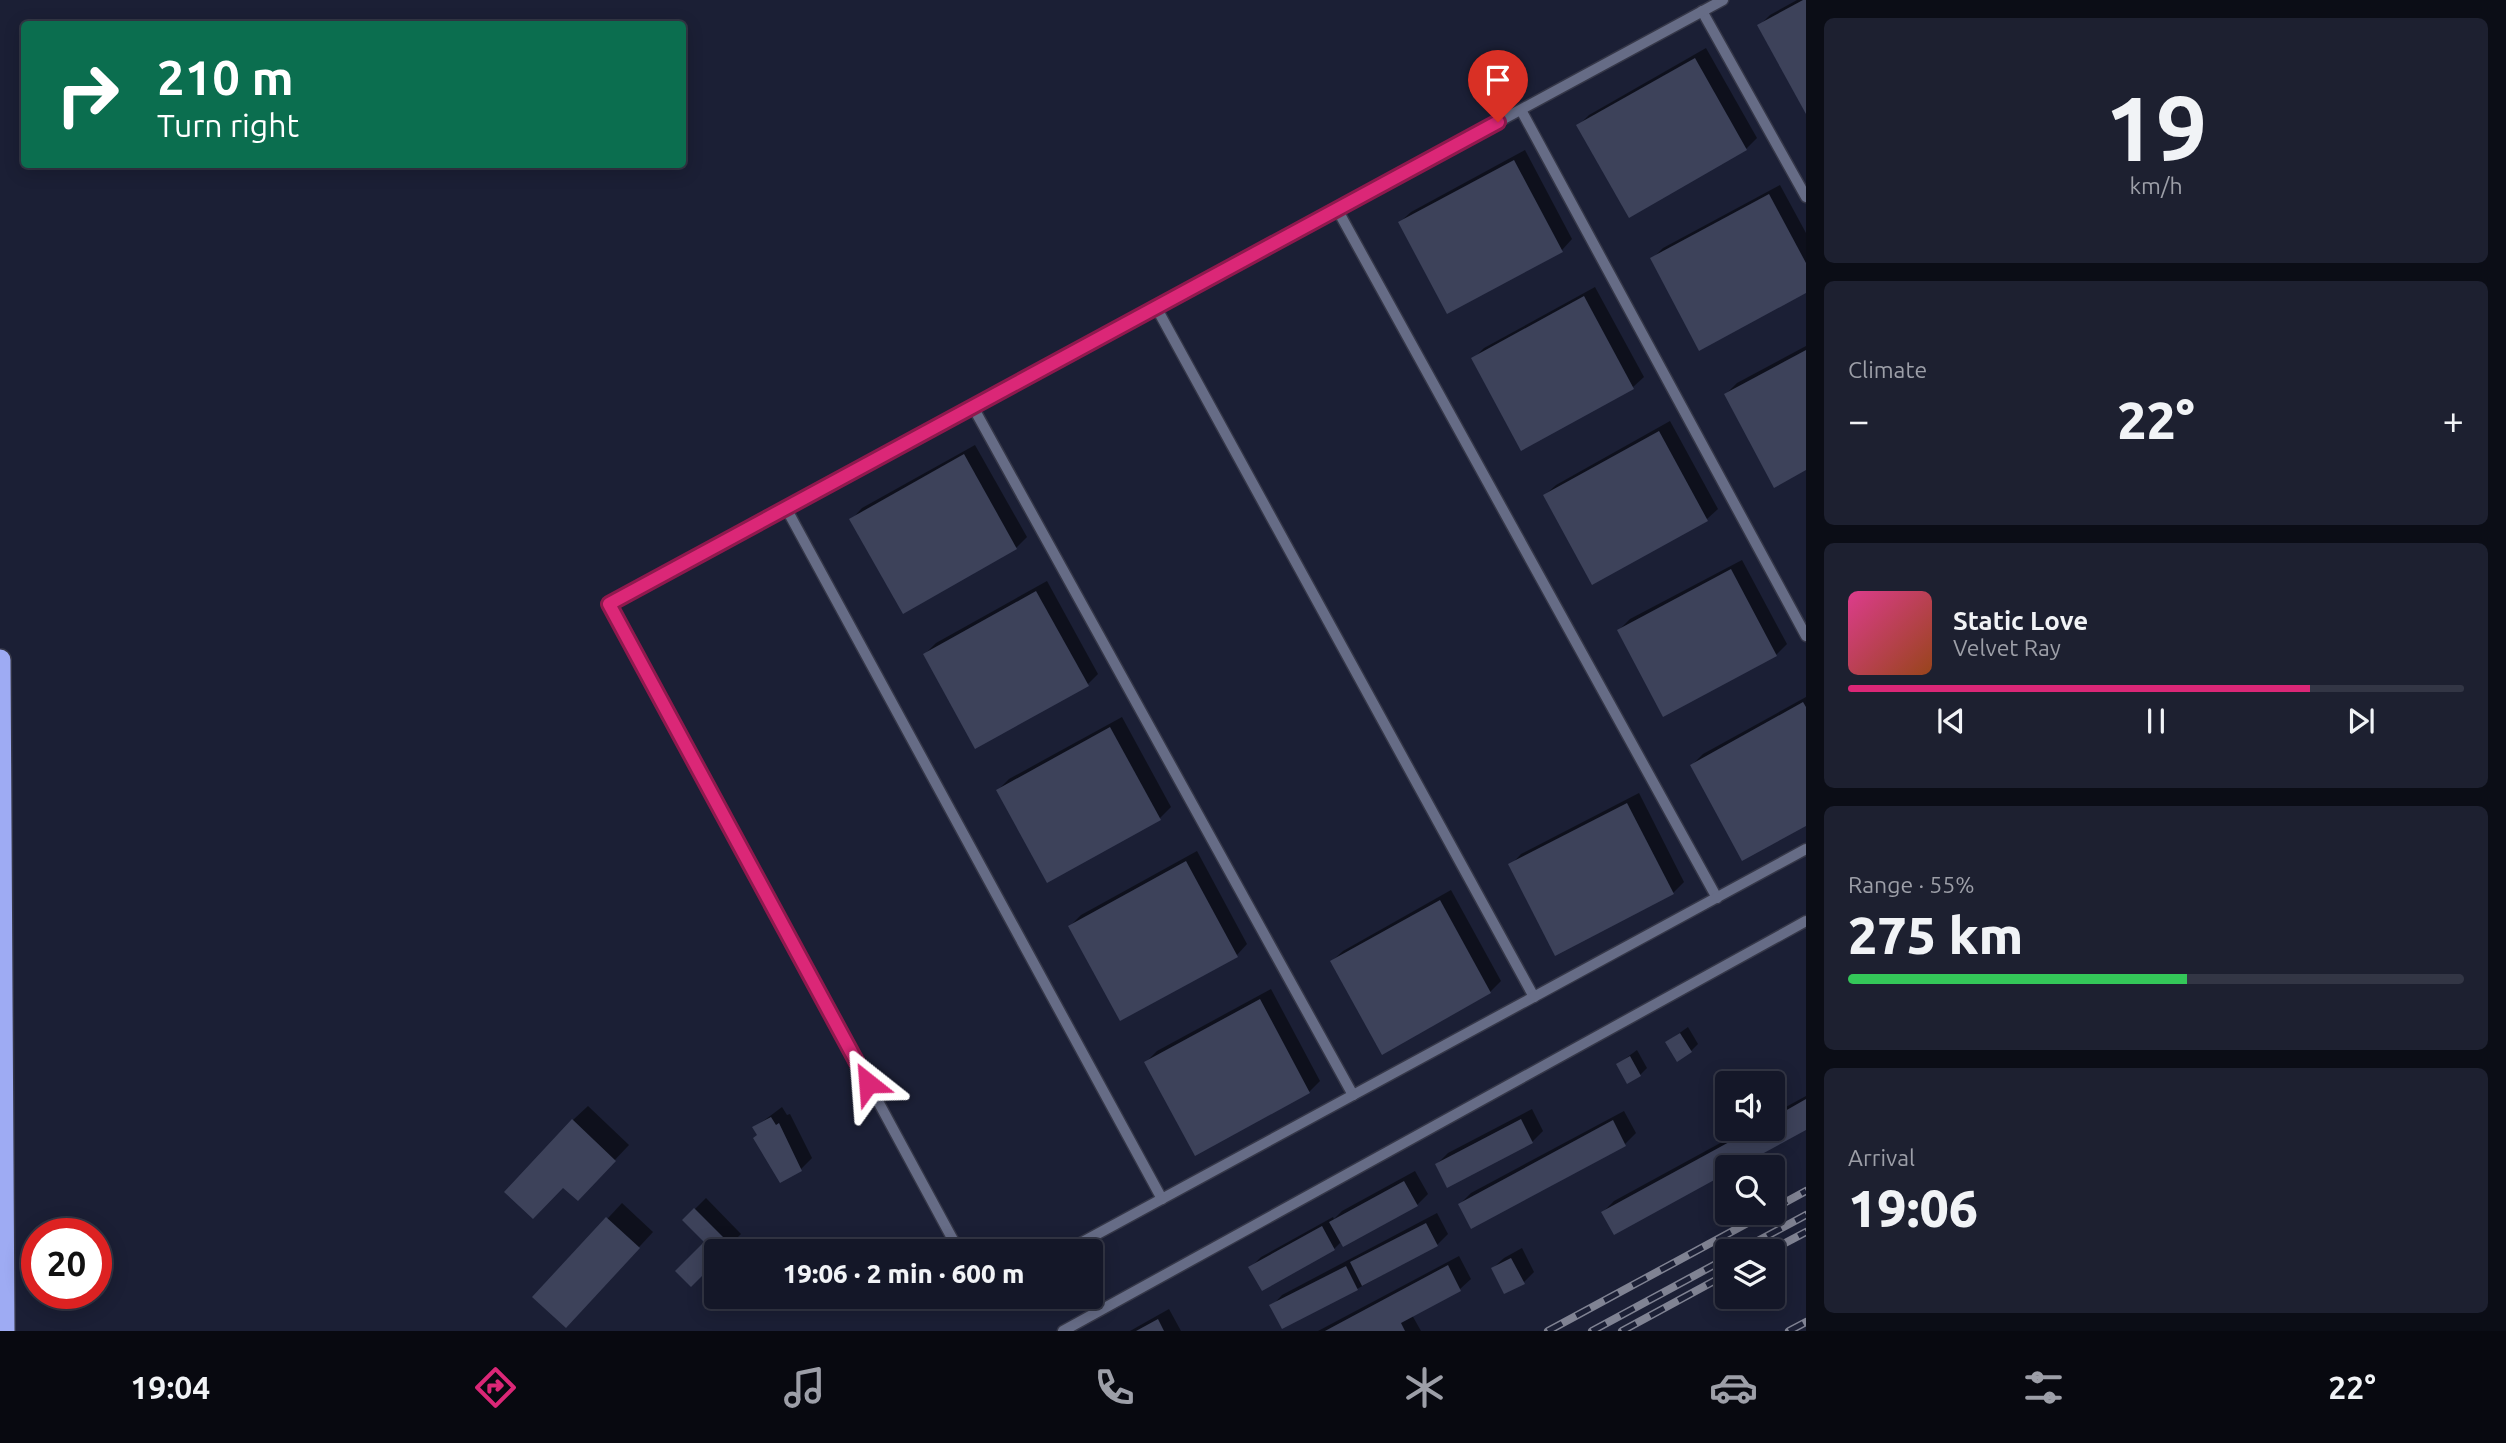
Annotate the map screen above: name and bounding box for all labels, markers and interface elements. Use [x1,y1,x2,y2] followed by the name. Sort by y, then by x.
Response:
[42,49,133,140] icon: right
[157,49,294,104] text: 210 m
[1468,50,1528,122] pin
[1479,61,1517,99] icon: arrive
[2105,76,2207,178] text: 19
[157,107,299,143] text: Turn right
[2129,173,2183,198] text: km/h
[1848,357,1927,382] text: Climate
[2117,391,2195,449] text: 22°
[1848,399,1869,441] text: −
[2443,399,2464,441] text: +
[1953,606,2088,635] text: Static Love
[1953,635,2061,660] text: Velvet Ray
[1932,702,1970,740] icon: previous
[2137,702,2175,740] icon: pause
[2342,702,2380,740] icon: next
[1848,872,1975,897] text: Range · 55%
[1848,906,2023,964] text: 275 km
[831,1046,905,1120] position arrow
[1715,1071,1785,1309] map controls
[1715,1071,1785,1141] button: sound
[1848,1145,1915,1170] text: Arrival
[1715,1155,1785,1225] button: search
[1848,1179,1978,1237] text: 19:06
[21,1218,112,1309] speed limit sign: 20
[1715,1239,1785,1309] button: layers
[783,1259,1024,1288] text: 19:06 · 2 min · 600 m
[471,1363,520,1412] icon: directions
[780,1363,829,1412] icon: music
[1090,1363,1139,1412] icon: phone
[1400,1363,1449,1412] icon: climate
[1709,1363,1758,1412] icon: car
[2019,1363,2068,1412] icon: filters
[130,1369,210,1405] text: 19:04
[2328,1369,2376,1405] text: 22°

